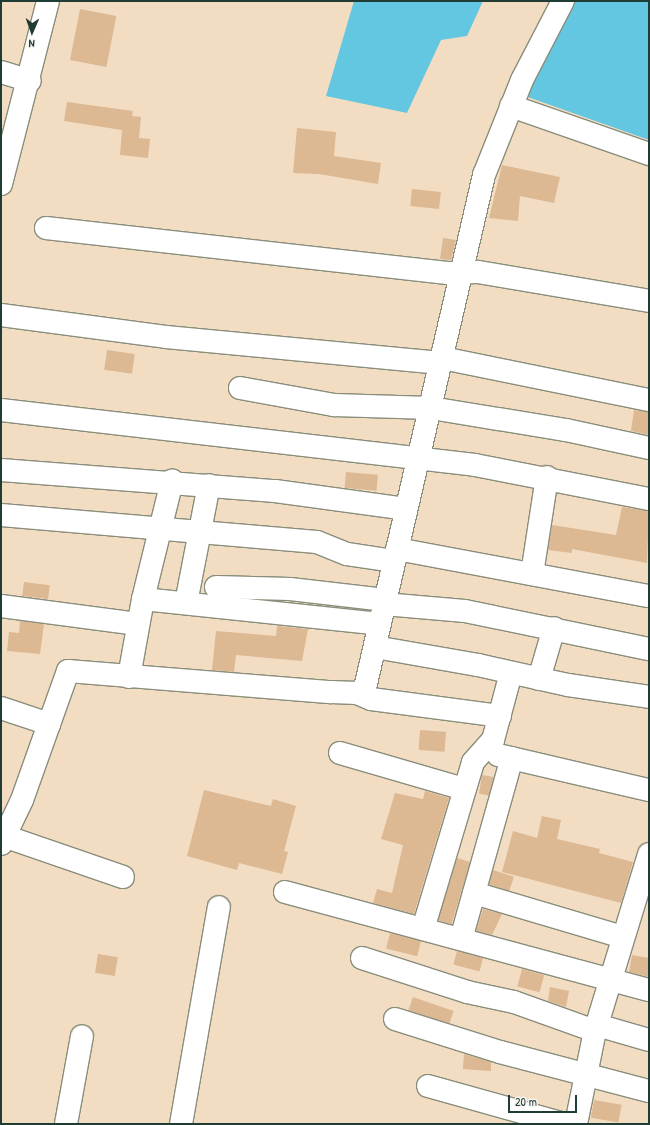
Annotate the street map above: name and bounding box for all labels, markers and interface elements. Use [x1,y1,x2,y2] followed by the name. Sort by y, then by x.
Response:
[12,12,52,52] north arrow
[28,37,35,51] text: N
[510,1087,579,1113] scale bar
[515,1093,537,1110] text: 20 m

